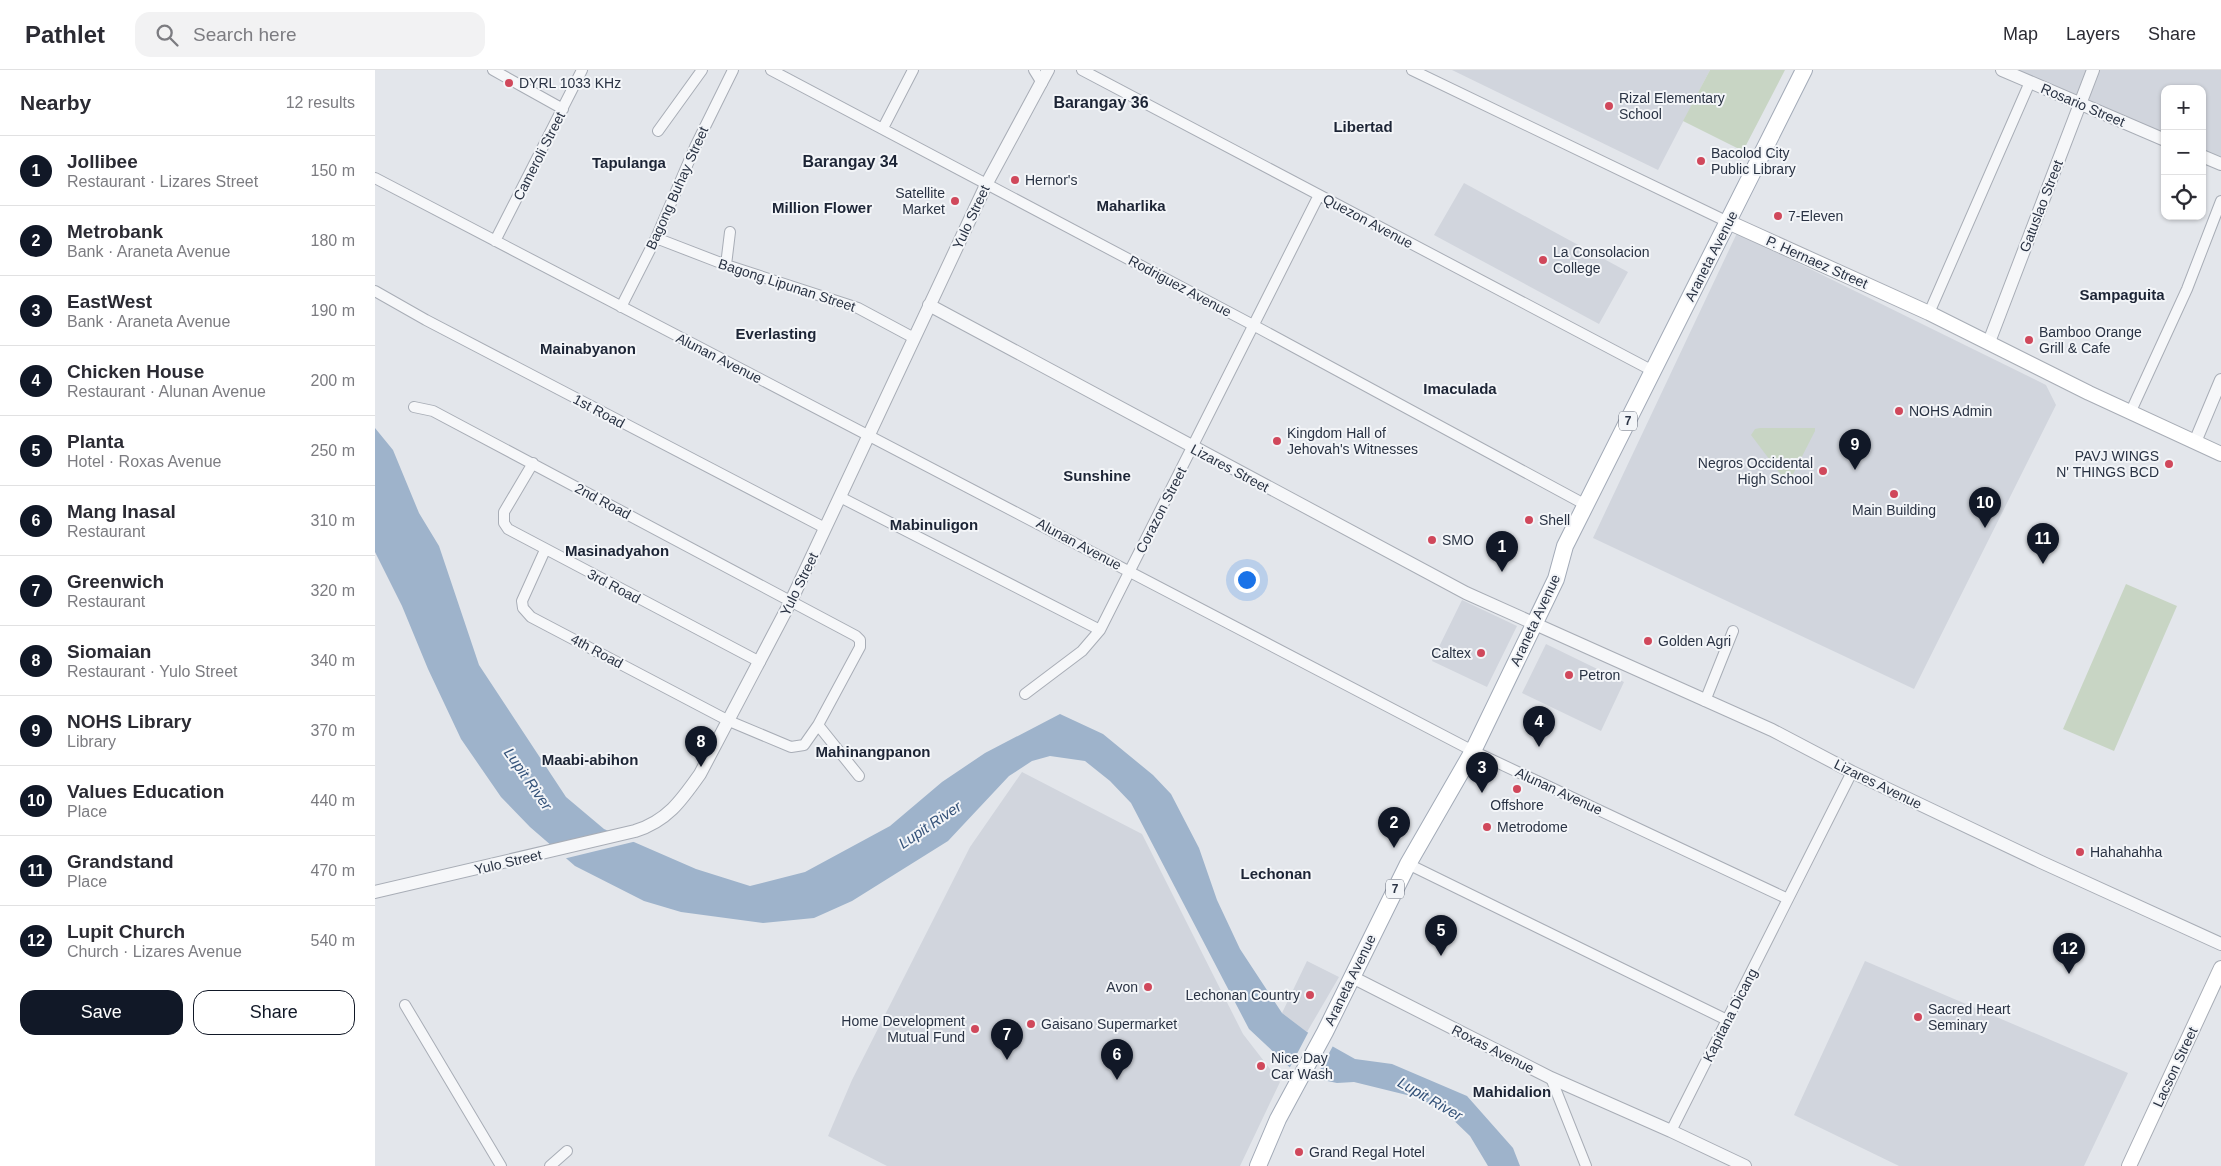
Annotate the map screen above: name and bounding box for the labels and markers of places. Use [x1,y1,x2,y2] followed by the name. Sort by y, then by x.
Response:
[519,75,621,91] place label: DYRL 1033 KHz
[503,77,515,89] marker: DYRL 1033 KHz
[1619,90,1725,122] place label: Rizal Elementary School
[1603,100,1615,112] marker: Rizal Elementary School
[1711,145,1796,177] place label: Bacolod City Public Library
[1695,155,1707,167] marker: Bacolod City Public Library
[1025,172,1077,188] place label: Hernor's
[1009,174,1021,186] marker: Hernor's
[895,185,945,217] place label: Satellite Market
[949,195,961,207] marker: Satellite Market
[1788,208,1843,224] place label: 7-Eleven
[1772,210,1784,222] marker: 7-Eleven
[1553,244,1650,276] place label: La Consolacion College
[1537,254,1549,266] marker: La Consolacion College
[2039,324,2142,356] place label: Bamboo Orange Grill & Cafe
[2023,334,2035,346] marker: Bamboo Orange Grill & Cafe
[1909,403,1992,419] place label: NOHS Admin
[1893,405,1905,417] marker: NOHS Admin
[1287,425,1418,457] place label: Kingdom Hall of Jehovah's Witnesses
[1839,429,1871,470] pin: 9
[1271,435,1283,447] marker: Kingdom Hall of Jehovah's Witnesses
[2056,448,2159,480] place label: PAVJ WINGS N' THINGS BCD
[1698,455,1813,487] place label: Negros Occidental High School
[2163,458,2175,470] marker: PAVJ WINGS N' THINGS BCD
[1817,465,1829,477] marker: Negros Occidental High School
[1969,487,2001,528] pin: 10
[1888,488,1900,500] marker: Main Building
[1852,502,1936,518] place label: Main Building
[1539,512,1570,528] place label: Shell
[1523,514,1535,526] marker: Shell
[2027,523,2059,564] pin: 11
[1486,531,1518,572] pin: 1
[1442,532,1474,548] place label: SMO
[1426,534,1438,546] marker: SMO
[1658,633,1731,649] place label: Golden Agri
[1642,635,1654,647] marker: Golden Agri
[1431,645,1471,661] place label: Caltex
[1475,647,1487,659] marker: Caltex
[1579,667,1620,683] place label: Petron
[1563,669,1575,681] marker: Petron
[1523,706,1555,747] pin: 4
[685,726,717,767] pin: 8
[1466,752,1498,793] pin: 3
[1511,783,1523,795] marker: Offshore
[1490,797,1544,813] place label: Offshore
[1378,807,1410,848] pin: 2
[1497,819,1568,835] place label: Metrodome
[1481,821,1493,833] marker: Metrodome
[2090,844,2163,860] place label: Hahahahha
[2074,846,2086,858] marker: Hahahahha
[1425,915,1457,956] pin: 5
[2053,933,2085,974] pin: 12
[1106,979,1138,995] place label: Avon
[1142,981,1154,993] marker: Avon
[1186,987,1300,1003] place label: Lechonan Country
[1304,989,1316,1001] marker: Lechonan Country
[1928,1001,2011,1033] place label: Sacred Heart Seminary
[1912,1011,1924,1023] marker: Sacred Heart Seminary
[841,1013,965,1045] place label: Home Development Mutual Fund
[1041,1016,1177,1032] place label: Gaisano Supermarket
[1025,1018,1037,1030] marker: Gaisano Supermarket
[991,1019,1023,1060] pin: 7
[969,1023,981,1035] marker: Home Development Mutual Fund
[1101,1039,1133,1080] pin: 6
[1271,1050,1333,1082] place label: Nice Day Car Wash
[1255,1060,1267,1072] marker: Nice Day Car Wash
[1309,1144,1425,1160] place label: Grand Regal Hotel
[1293,1146,1305,1158] marker: Grand Regal Hotel

